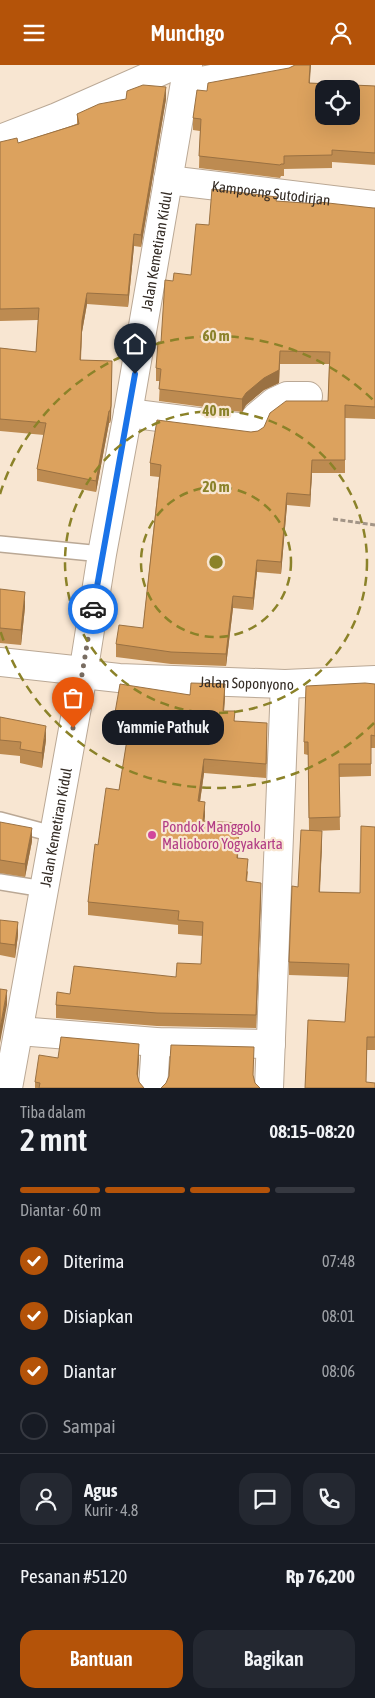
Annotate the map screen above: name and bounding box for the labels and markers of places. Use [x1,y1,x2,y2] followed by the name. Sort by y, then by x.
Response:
[114,323,156,374] pin
[207,553,225,571] centre of rings
[52,677,94,728] pin
[103,711,226,745] callout: Yammie Pathuk
[162,818,283,852] place label: Pondok Manggolo Malioboro Yogyakarta
[146,829,158,841] marker: Pondok Manggolo Malioboro Yogyakarta

